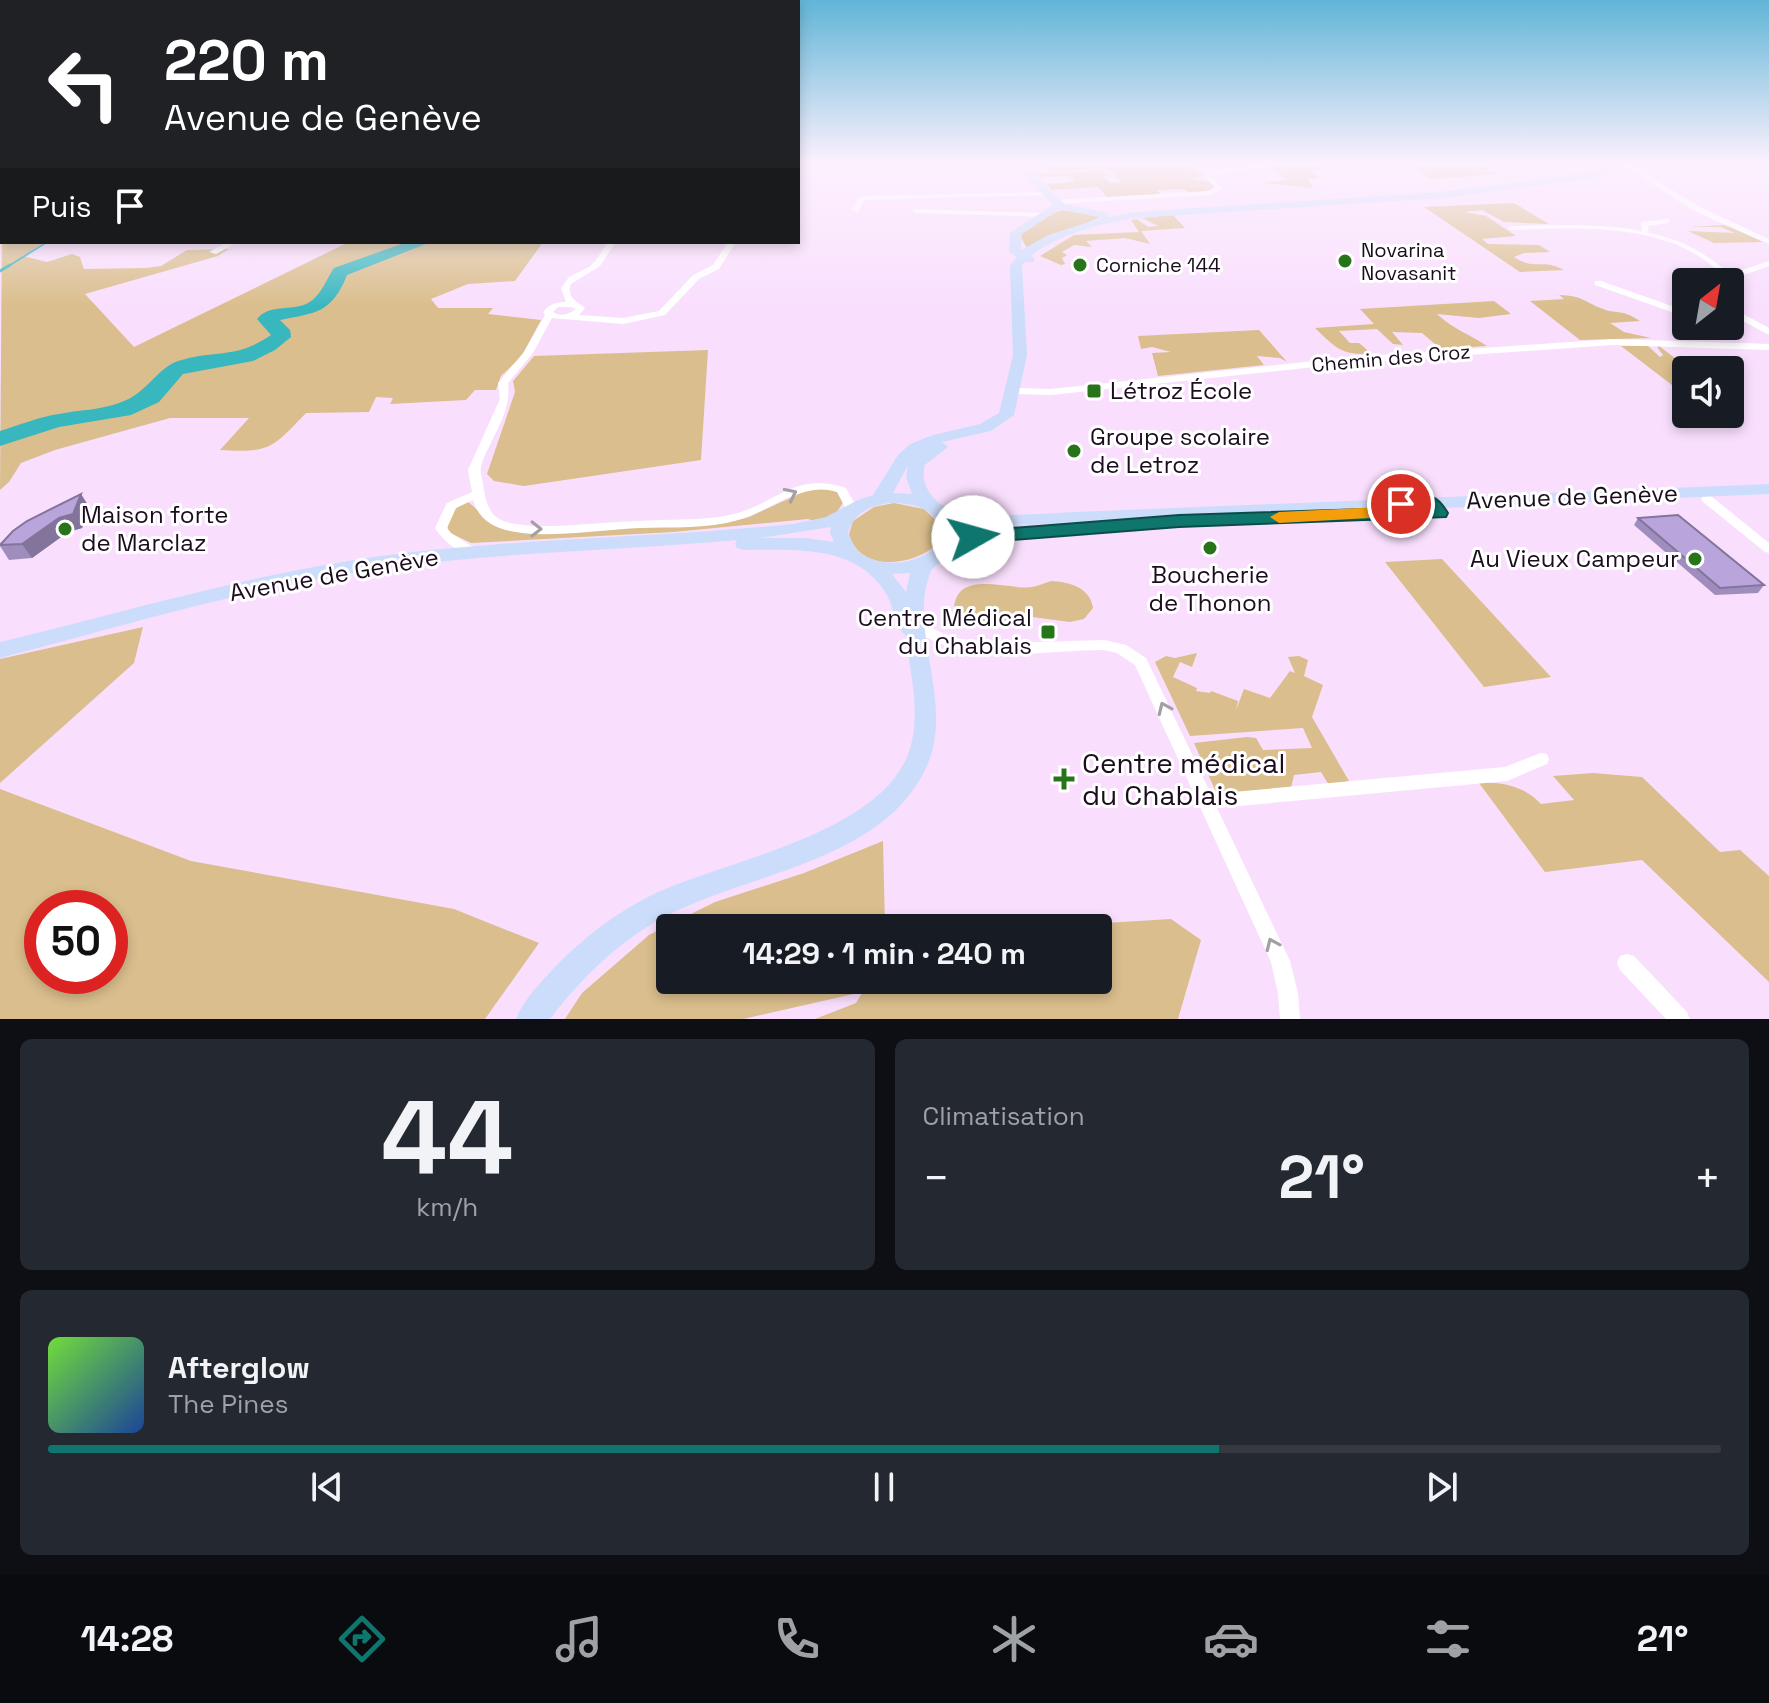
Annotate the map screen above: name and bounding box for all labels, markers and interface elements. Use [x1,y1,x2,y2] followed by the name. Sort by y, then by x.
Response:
[164,25,329,96] text: 220 m
[32,32,136,136] icon: left
[164,95,482,141] text: Avenue de Genève
[108,184,152,228] icon: arrive
[32,187,92,226] text: Puis
[1361,237,1456,286] place label: Novarina Novasanit
[1096,252,1220,278] place label: Corniche 144
[1336,252,1354,270] marker: Novarina Novasanit
[1071,256,1089,274] marker: Corniche 144
[1672,268,1744,340] north arrow
[1672,268,1744,428] map controls
[1311,338,1471,378] street label: Chemin des Croz
[1672,356,1744,428] button: sound
[1110,375,1252,406] place label: Létroz École
[1085,382,1103,400] marker: Létroz École
[1090,421,1270,480] place label: Groupe scolaire de Letroz
[1065,442,1083,460] marker: Groupe scolaire de Letroz
[1367,470,1435,538] pin
[1466,477,1678,516] street label: Avenue de Genève
[1379,482,1423,526] icon: arrive
[783,488,797,504] one-way arrow
[931,495,1015,579] position arrow
[81,499,229,558] place label: Maison forte de Marclaz
[56,520,74,538] marker: Maison forte de Marclaz
[530,520,543,538] one-way arrow
[1201,539,1219,557] marker: Boucherie de Thonon
[227,541,441,608] street label: Avenue de Genève
[1470,543,1679,574] place label: Au Vieux Campeur
[1686,550,1704,568] marker: Au Vieux Campeur
[1148,559,1272,618] place label: Boucherie de Thonon
[858,602,1032,661] place label: Centre Médical du Chablais
[1039,623,1057,641] marker: Centre Médical du Chablais
[1157,701,1173,716] one-way arrow
[1082,745,1285,813] place label: Centre médical du Chablais
[1053,768,1075,790] marker: Centre médical du Chablais
[24,890,128,994] speed limit sign: 50
[742,934,1026,973] text: 14:29 · 1 min · 240 m
[1266,938,1282,952] one-way arrow
[381,1072,513,1204] text: 44
[923,1099,1085,1133] text: Climatisation
[1279,1139,1365,1216] text: 21°
[923,1150,950,1206] text: −
[1694,1150,1721,1206] text: +
[416,1190,478,1224] text: km/h
[168,1348,310,1387] text: Afterglow
[168,1387,288,1421] text: The Pines
[305,1465,349,1509] icon: previous
[862,1465,906,1509] icon: pause
[1420,1465,1464,1509] icon: next
[334,1611,390,1667] icon: directions
[551,1611,607,1667] icon: music
[769,1611,825,1667] icon: phone
[986,1611,1042,1667] icon: climate
[1203,1611,1259,1667] icon: car
[1420,1611,1476,1667] icon: filters
[81,1616,173,1662] text: 14:28
[1637,1616,1688,1662] text: 21°

